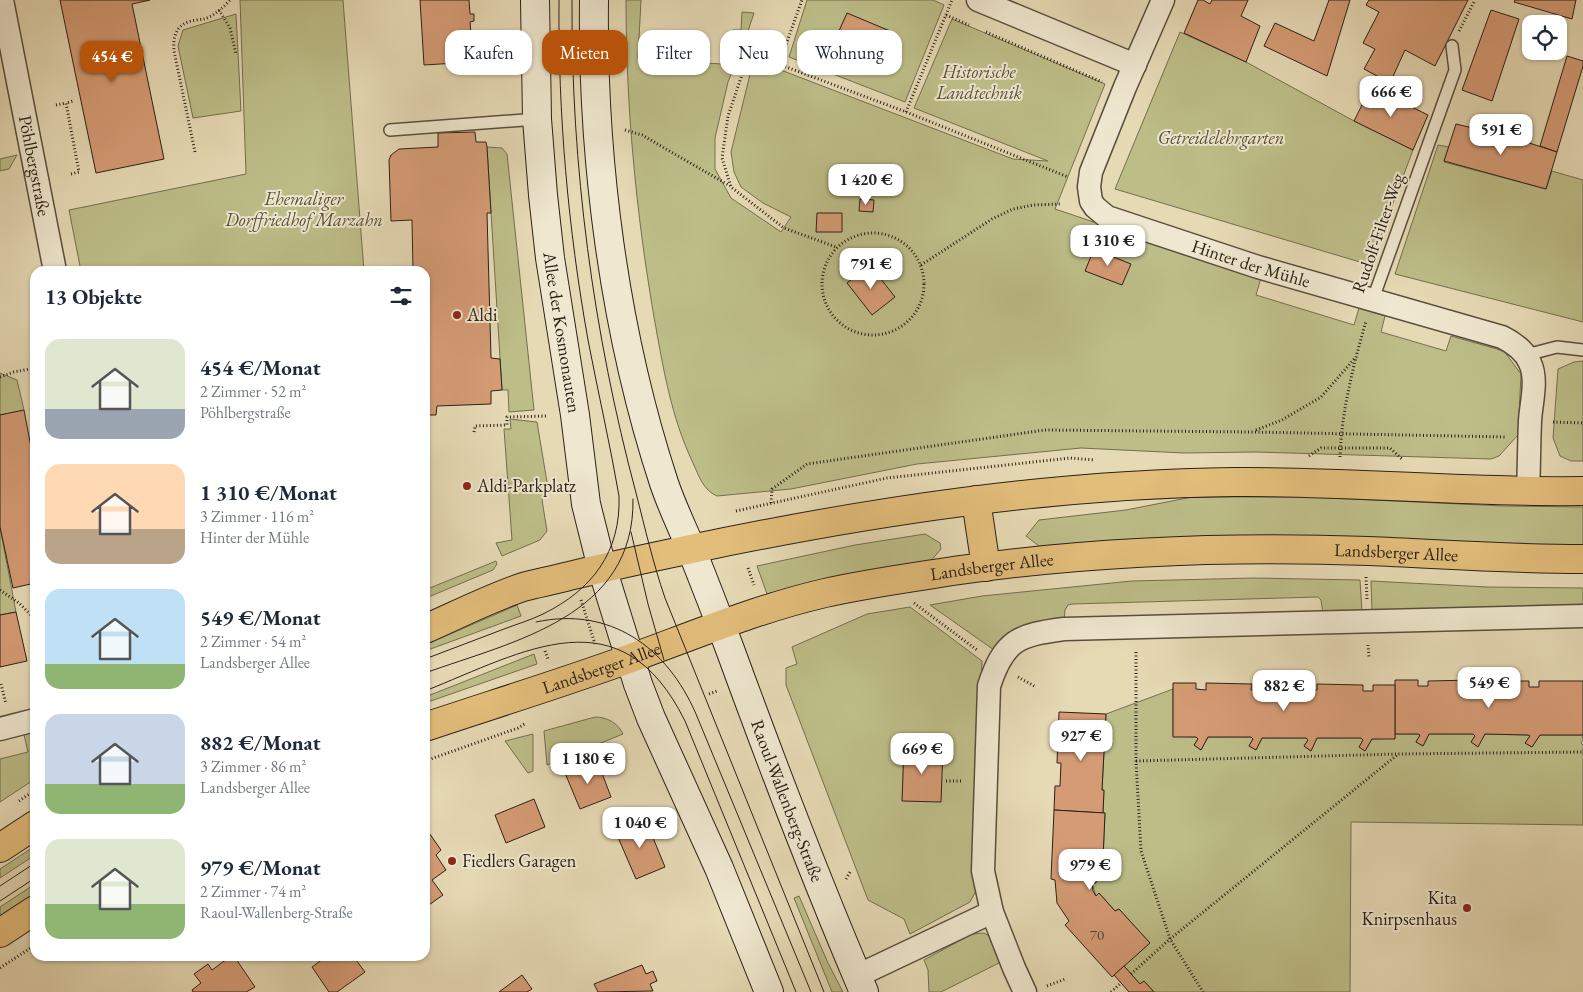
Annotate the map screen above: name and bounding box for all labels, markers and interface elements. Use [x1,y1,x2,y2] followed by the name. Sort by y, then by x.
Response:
[1522,15,1567,60] map controls
[1522,15,1567,60] button: locate
[445,30,532,75] chip: Kaufen
[542,30,628,75] chip: Mieten
[638,30,710,75] chip: Filter
[720,30,787,75] chip: Neu
[797,30,902,75] chip: Wohnung
[77,41,147,83] pin: 454 €
[92,46,133,67] text: 454 €
[935,60,1022,104] park label: Historische Landtechnik
[1356,76,1426,118] pin: 666 €
[1371,81,1412,102] text: 666 €
[14,113,56,218] street label: Pöhlbergstraße
[1466,114,1536,156] pin: 591 €
[1481,119,1522,140] text: 591 €
[1158,126,1284,150] park label: Getreidelehrgarten
[820,164,912,206] pin: 1 420 €
[839,169,893,190] text: 1 420 €
[1346,170,1409,296] street label: Rudolf-Filter-Weg
[224,187,383,232] park label: Ehemaliger Dorffriedhof Marzahn
[1062,224,1154,267] pin: 1 310 €
[1081,230,1135,251] text: 1 310 €
[1189,234,1313,292] street label: Hinter der Mühle
[836,248,906,290] pin: 791 €
[538,249,587,415] street label: Allee der Kosmonauten
[851,253,892,274] text: 791 €
[387,282,415,310] icon: filters
[45,283,142,310] text: 13 Objekte
[466,303,498,326] place label: Aldi
[451,309,463,321] marker: Aldi
[200,354,321,381] text: 454 €/Monat
[85,359,145,419] icon: home
[200,381,306,402] text: 2 Zimmer · 52 m²
[200,402,291,423] text: Pöhlbergstraße
[476,474,576,497] place label: Aldi-Parkplatz
[200,479,337,506] text: 1 310 €/Monat
[461,480,473,492] marker: Aldi-Parkplatz
[85,484,145,544] icon: home
[200,506,314,527] text: 3 Zimmer · 116 m²
[200,527,309,548] text: Hinter der Mühle
[1334,538,1459,566] street label: Landsberger Allee
[929,547,1054,585] street label: Landsberger Allee
[200,604,321,631] text: 549 €/Monat
[85,609,145,669] icon: home
[200,631,306,652] text: 2 Zimmer · 54 m²
[539,636,664,699] street label: Landsberger Allee
[200,652,310,673] text: Landsberger Allee
[1454,666,1524,709] pin: 549 €
[1249,670,1319,712] pin: 882 €
[1469,672,1510,693] text: 549 €
[1264,675,1305,696] text: 882 €
[746,716,829,885] street label: Raoul-Wallenberg-Straße
[1046,720,1116,762] pin: 927 €
[1061,725,1102,746] text: 927 €
[200,729,321,756] text: 882 €/Monat
[887,732,957,775] pin: 669 €
[85,734,145,794] icon: home
[902,738,943,759] text: 669 €
[542,742,634,785] pin: 1 180 €
[561,748,615,769] text: 1 180 €
[200,756,306,777] text: 3 Zimmer · 86 m²
[200,777,310,798] text: Landsberger Allee
[594,806,686,849] pin: 1 040 €
[613,812,667,833] text: 1 040 €
[1055,848,1125,891] pin: 979 €
[462,849,577,872] place label: Fiedlers Garagen
[200,854,321,881] text: 979 €/Monat
[1070,854,1111,875] text: 979 €
[446,855,458,867] marker: Fiedlers Garagen
[85,859,145,919] icon: home
[200,881,306,902] text: 2 Zimmer · 74 m²
[1361,886,1458,930] place label: Kita Knirpsenhaus
[200,902,353,923] text: Raoul-Wallenberg-Straße
[1461,902,1473,914] marker: Kita Knirpsenhaus
[1090,925,1104,944] house number: 70

